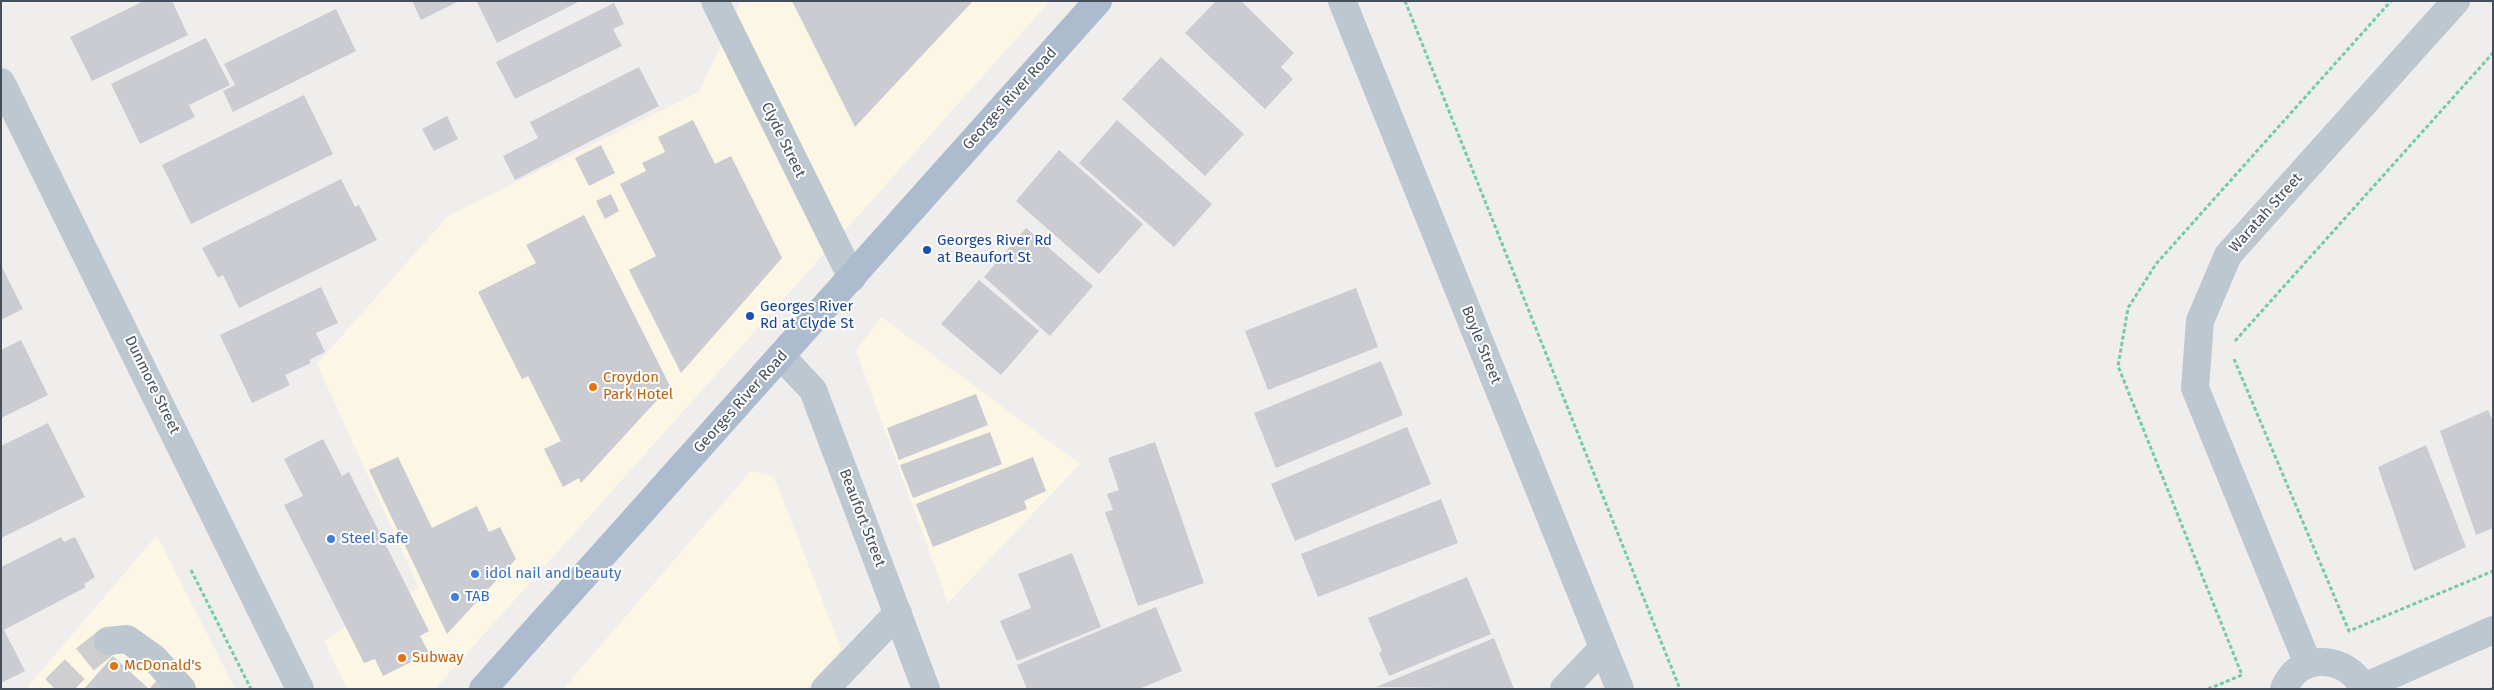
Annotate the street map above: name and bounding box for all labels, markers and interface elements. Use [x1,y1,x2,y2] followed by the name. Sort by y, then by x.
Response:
[959,44,1061,154] street label: Georges River Road
[757,99,809,181] street label: Clyde Street
[2226,170,2306,256] street label: Waratah Street
[937,232,1052,267] place label: Georges River Rd at Beaufort St
[921,244,933,256] marker: Georges River Rd at Beaufort St
[760,298,854,333] place label: Georges River Rd at Clyde St
[1457,303,1505,387] street label: Boyle Street
[744,310,756,322] marker: Georges River Rd at Clyde St
[120,333,184,437] street label: Dunmore Street
[690,347,792,457] street label: Georges River Road
[603,369,673,404] place label: Croydon Park Hotel
[587,381,599,393] marker: Croydon Park Hotel
[835,466,889,570] street label: Beaufort Street
[341,530,408,548] place label: Steel Safe
[325,533,337,545] marker: Steel Safe
[485,565,621,583] place label: idol nail and beauty
[469,568,481,580] marker: idol nail and beauty
[465,588,490,606] place label: TAB
[449,591,461,603] marker: TAB
[412,649,464,667] place label: Subway
[396,652,408,664] marker: Subway
[124,657,201,675] place label: McDonald's
[108,660,120,672] marker: McDonald's

